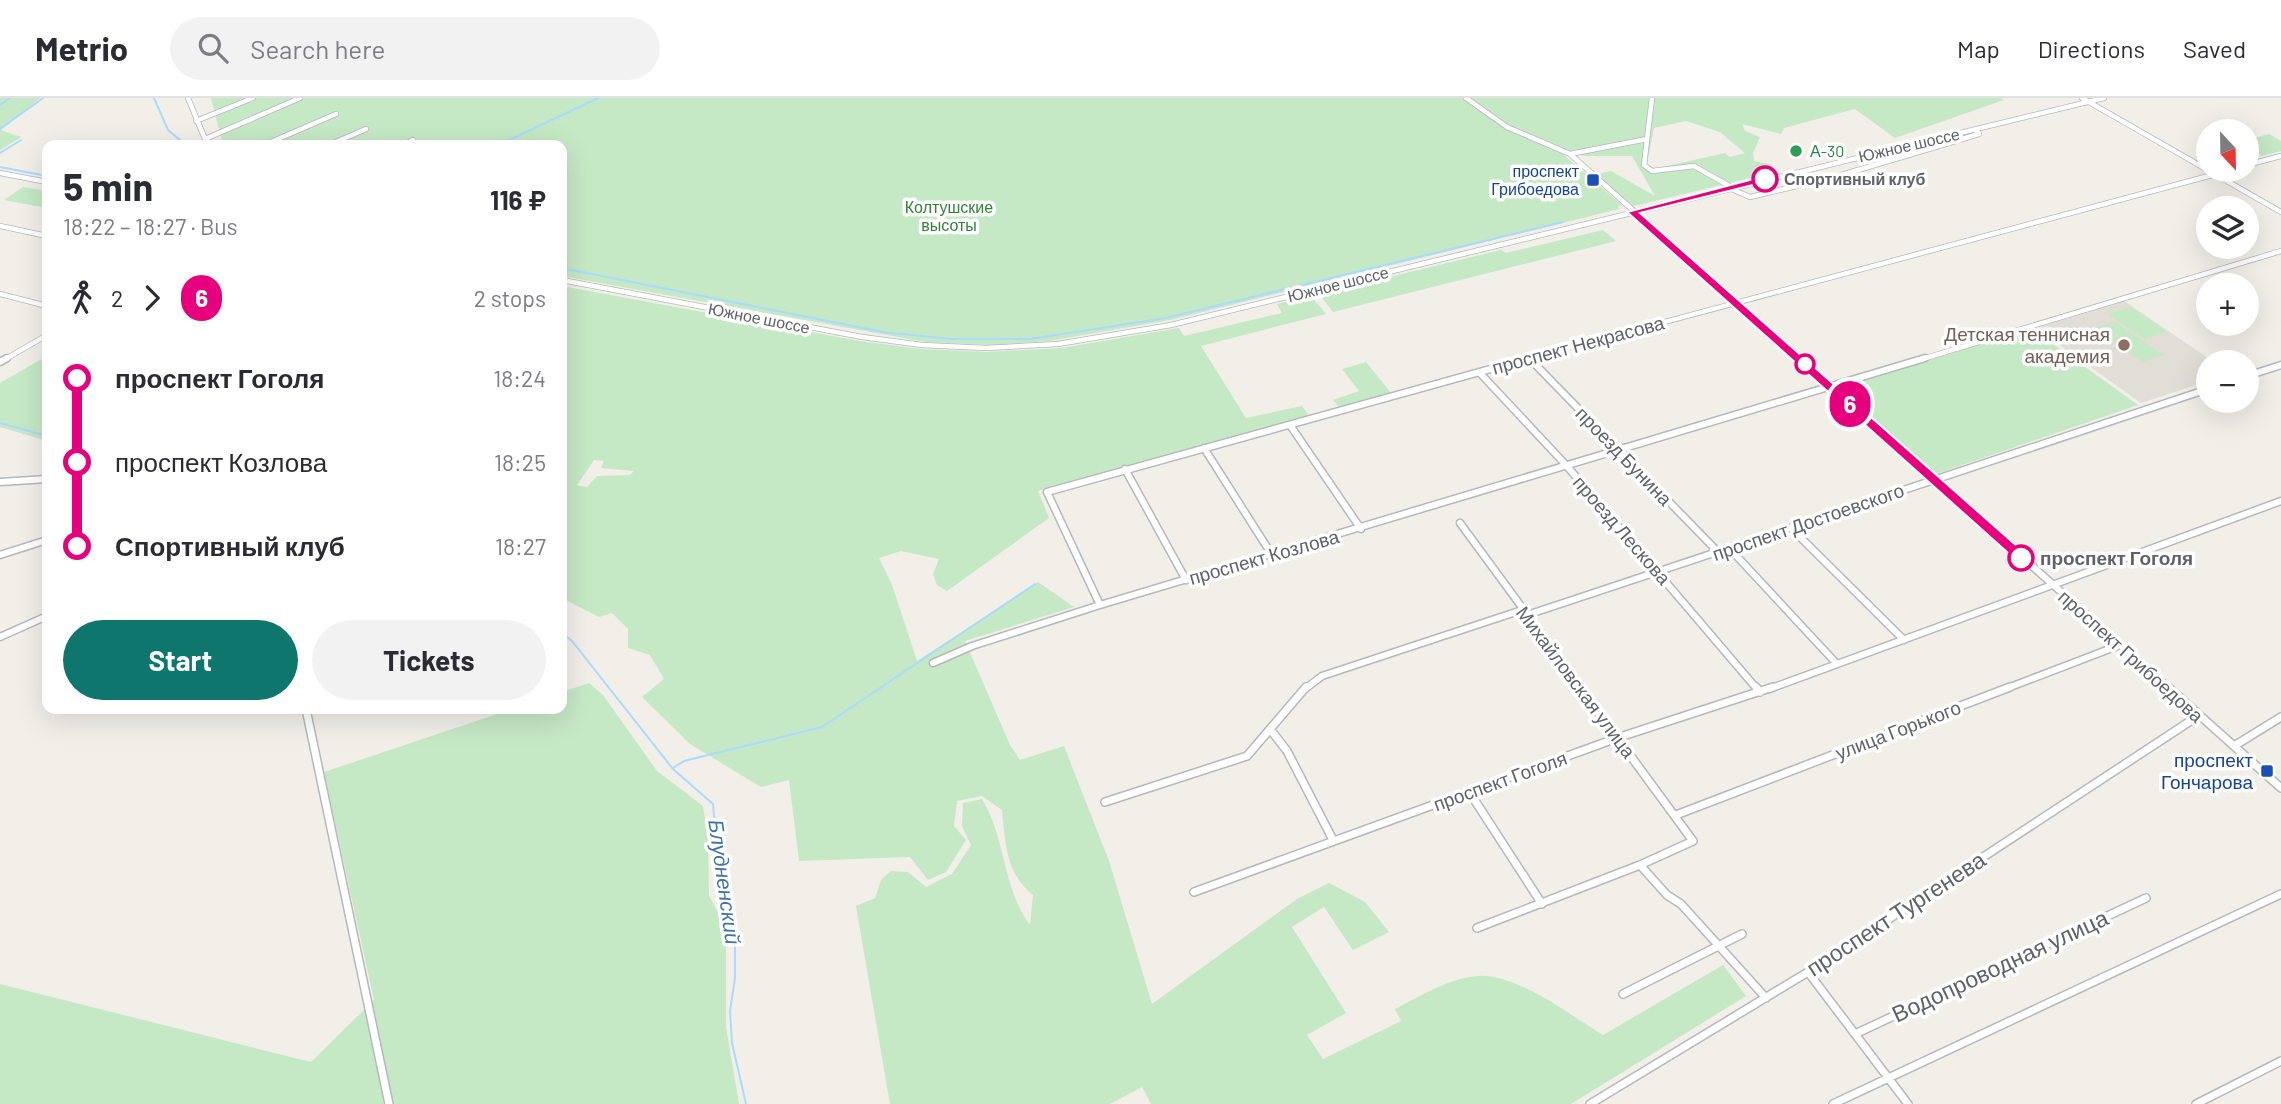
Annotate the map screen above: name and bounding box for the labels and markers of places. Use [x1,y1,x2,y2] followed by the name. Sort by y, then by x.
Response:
[1810,141,1844,160] place label: А-30
[1788,143,1804,159] marker: А-30
[1491,161,1580,198] place label: проспект Грибоедова
[1752,166,1778,192] marker: Спортивный клуб
[1784,169,1925,188] place label: Спортивный клуб
[1585,172,1601,188] marker: проспект Грибоедова
[1944,322,2110,367] place label: Детская теннисная академия
[2116,337,2132,353] marker: Детская теннисная академия
[1795,354,1815,374] unlabelled marker
[2008,545,2034,571] marker: проспект Гоголя
[2040,546,2193,569] place label: проспект Гоголя
[2161,748,2253,793] place label: проспект Гончарова
[2259,763,2275,779] marker: проспект Гончарова

